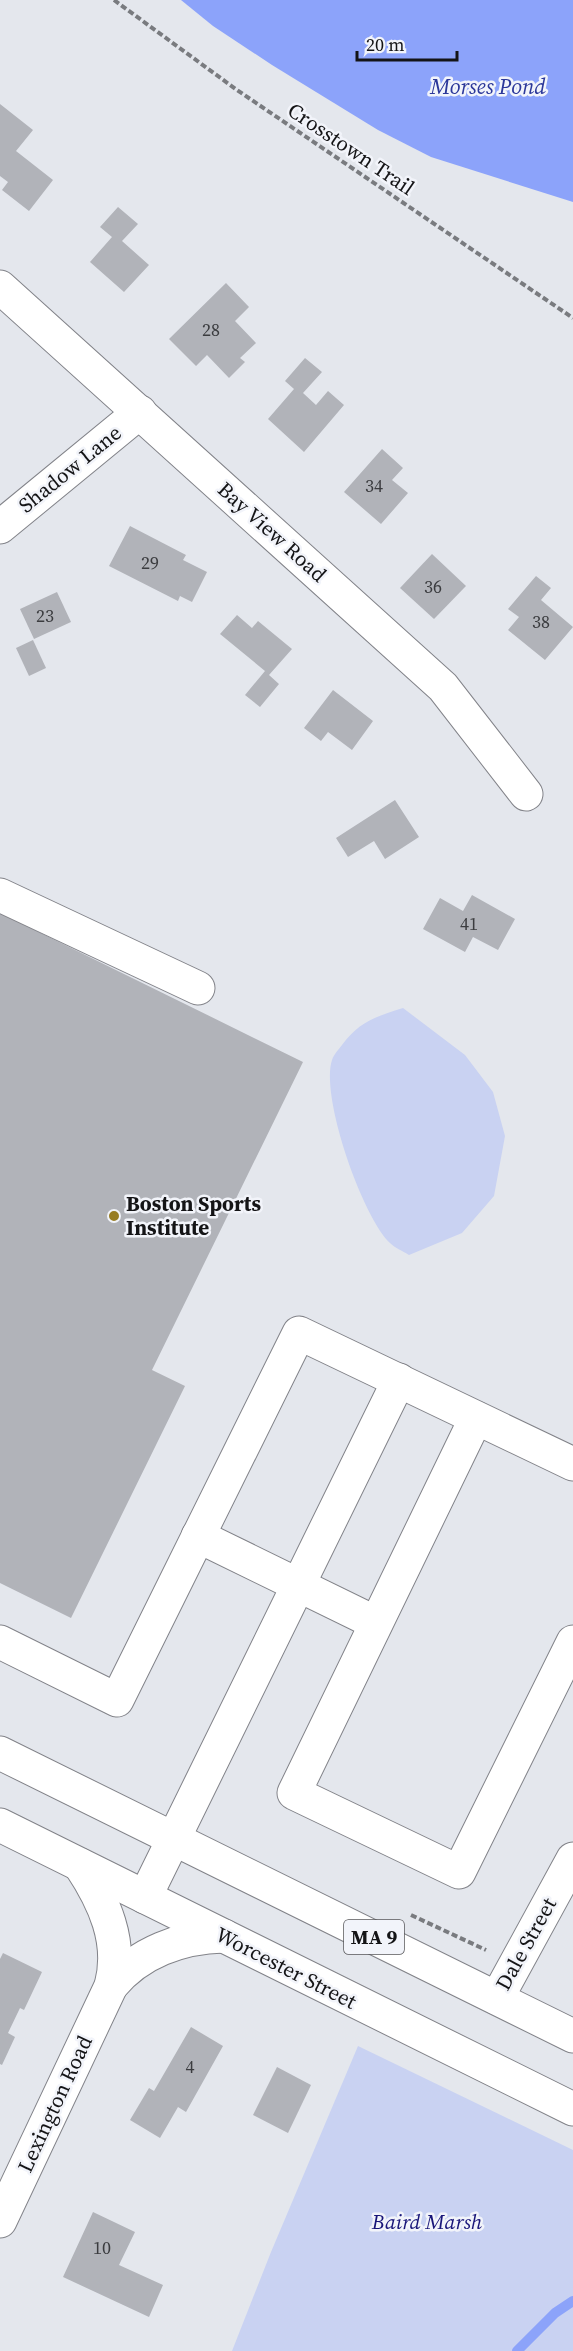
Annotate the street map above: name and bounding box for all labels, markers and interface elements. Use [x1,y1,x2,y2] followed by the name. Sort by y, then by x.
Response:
[357,24,458,62] scale bar
[366,32,404,57] text: 20 m
[429,71,546,101] water label: Morses Pond
[282,95,420,202] street label: Crosstown Trail
[202,317,220,342] house number: 28
[12,418,127,519] street label: Shadow Lane
[365,473,383,498] house number: 34
[212,475,333,588] street label: Bay View Road
[141,550,159,575] house number: 29
[424,574,442,599] house number: 36
[36,603,54,628] house number: 23
[532,609,550,634] house number: 38
[460,911,478,936] house number: 41
[126,1189,262,1242] place label: Boston Sports Institute
[107,1209,121,1223] marker: Boston Sports Institute
[488,1892,563,1995] street label: Dale Street
[211,1920,362,2016] street label: Worcester Street
[344,1920,404,1954] road number: MA 9
[10,2031,99,2177] street label: Lexington Road
[186,2054,195,2079] house number: 4
[371,2207,483,2236] park label: Baird Marsh
[93,2235,111,2260] house number: 10

